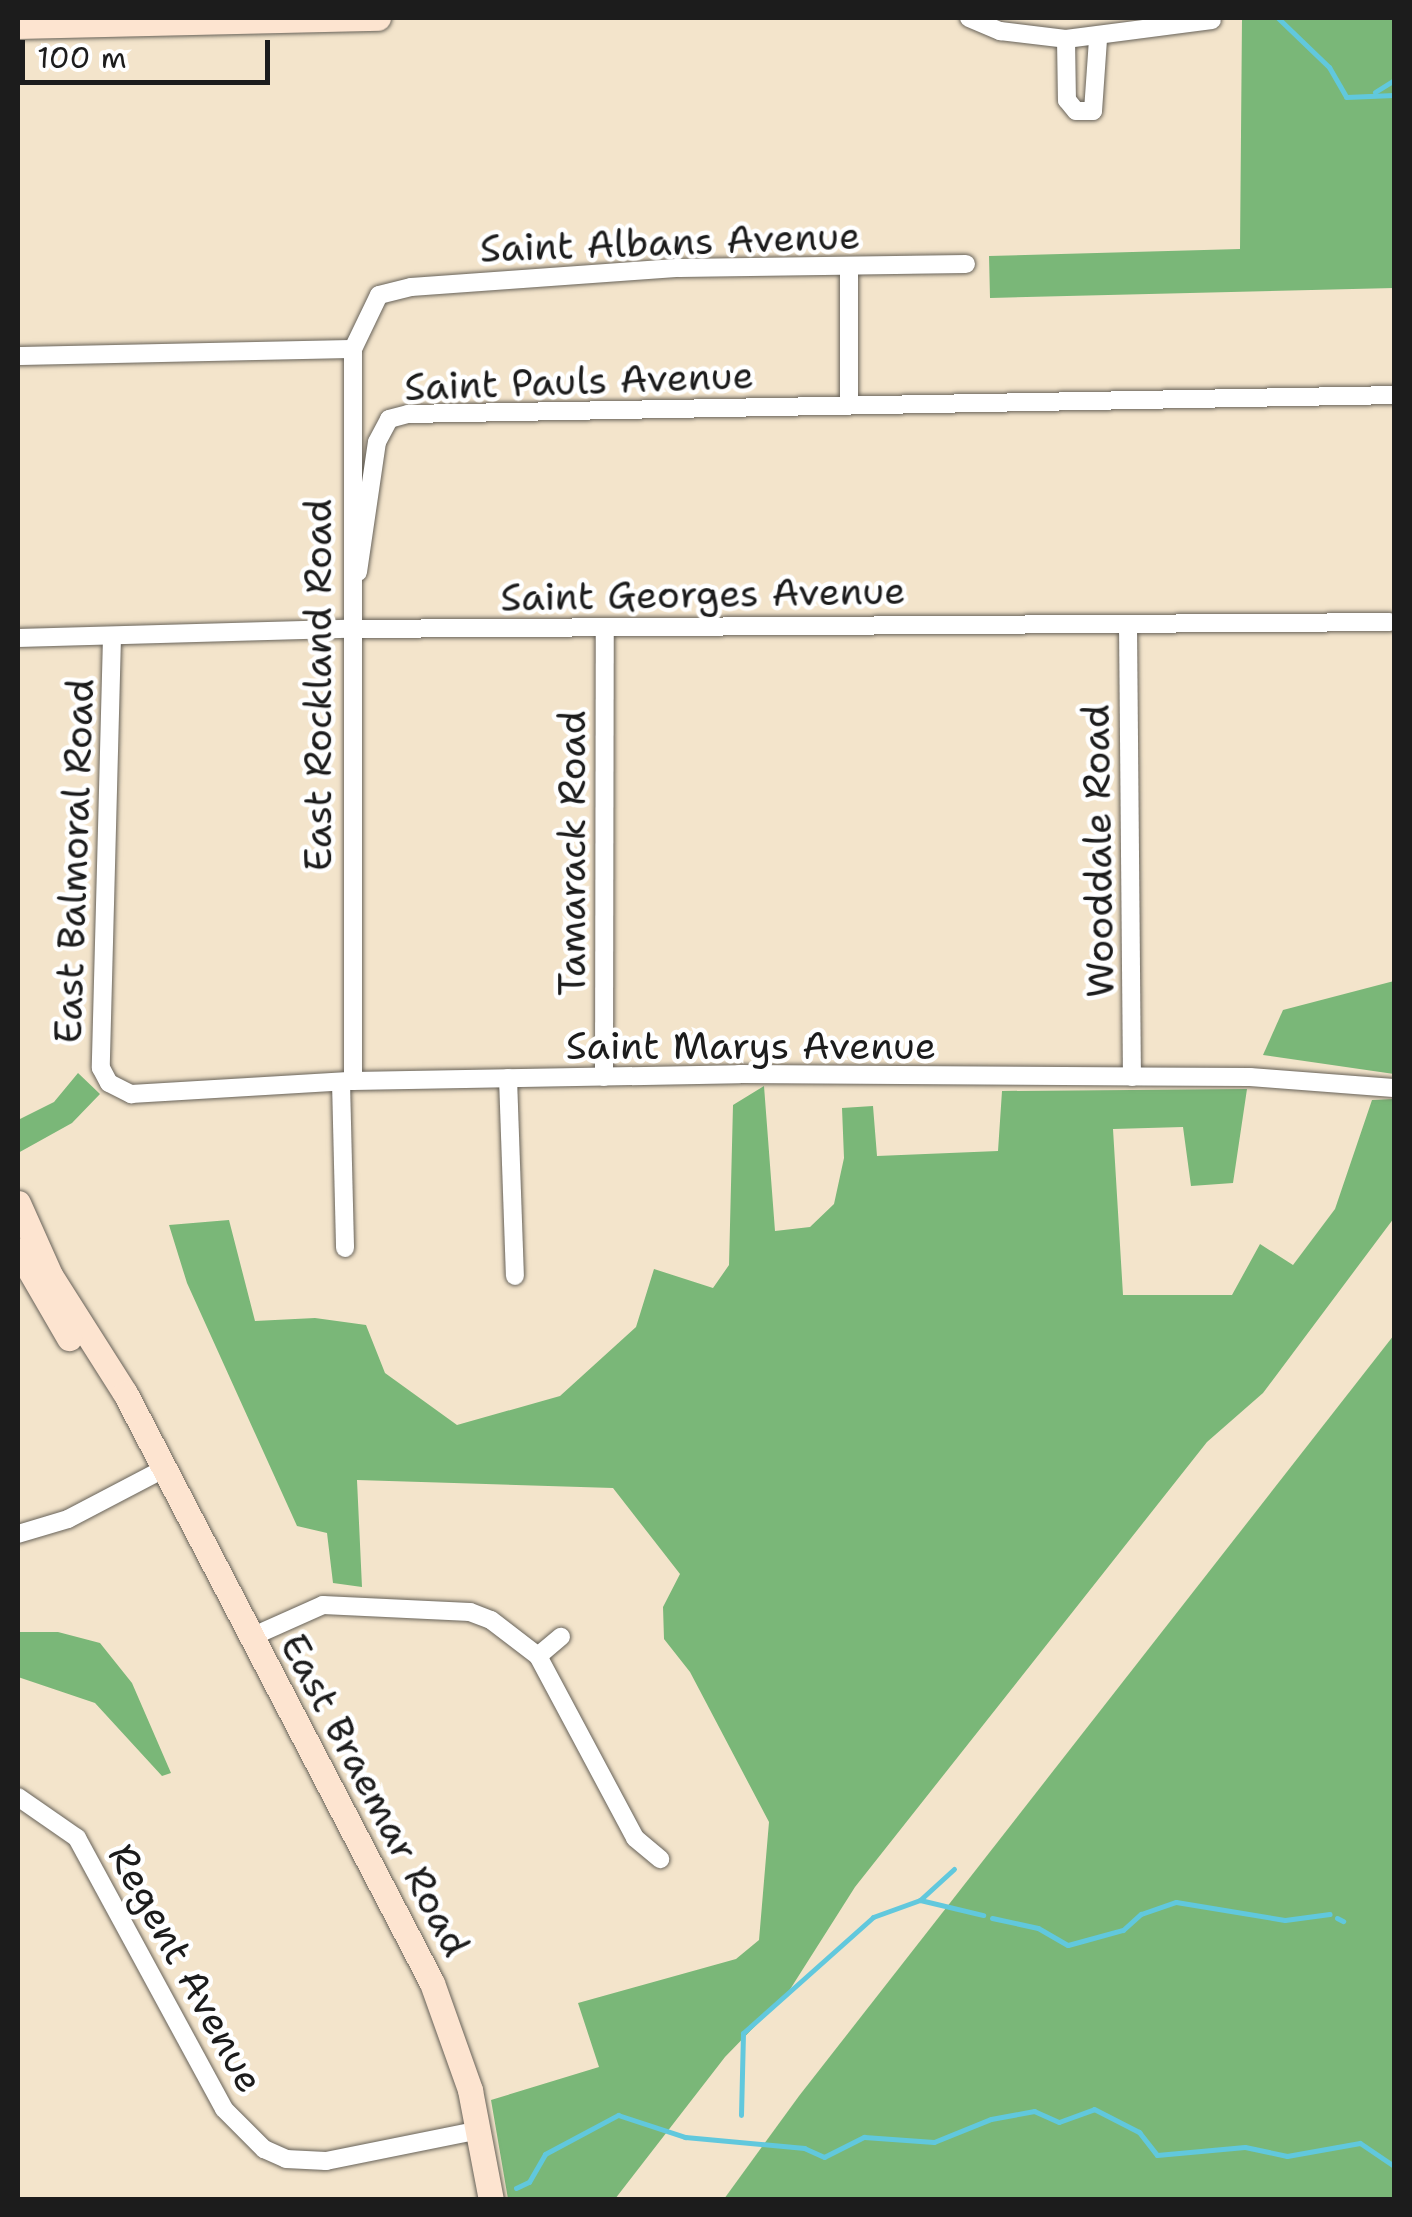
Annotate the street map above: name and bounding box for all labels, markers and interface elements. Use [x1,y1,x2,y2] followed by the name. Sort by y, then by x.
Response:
[25,20,275,82] scale bar
[37,37,127,78] text: 100 m
[479,213,861,271] street label: Saint Albans Avenue
[403,352,755,410] street label: Saint Pauls Avenue
[295,499,341,871] street label: East Rockland Road
[500,568,906,620] street label: Saint Georges Avenue
[45,678,103,1044] street label: East Balmoral Road
[1073,704,1123,998] street label: Wooddale Road
[549,710,595,996] street label: Tamarack Road
[566,1023,936,1069] street label: Saint Marys Avenue
[271,1626,479,1964] street label: East Braemar Road
[99,1836,273,2100] street label: Regent Avenue

